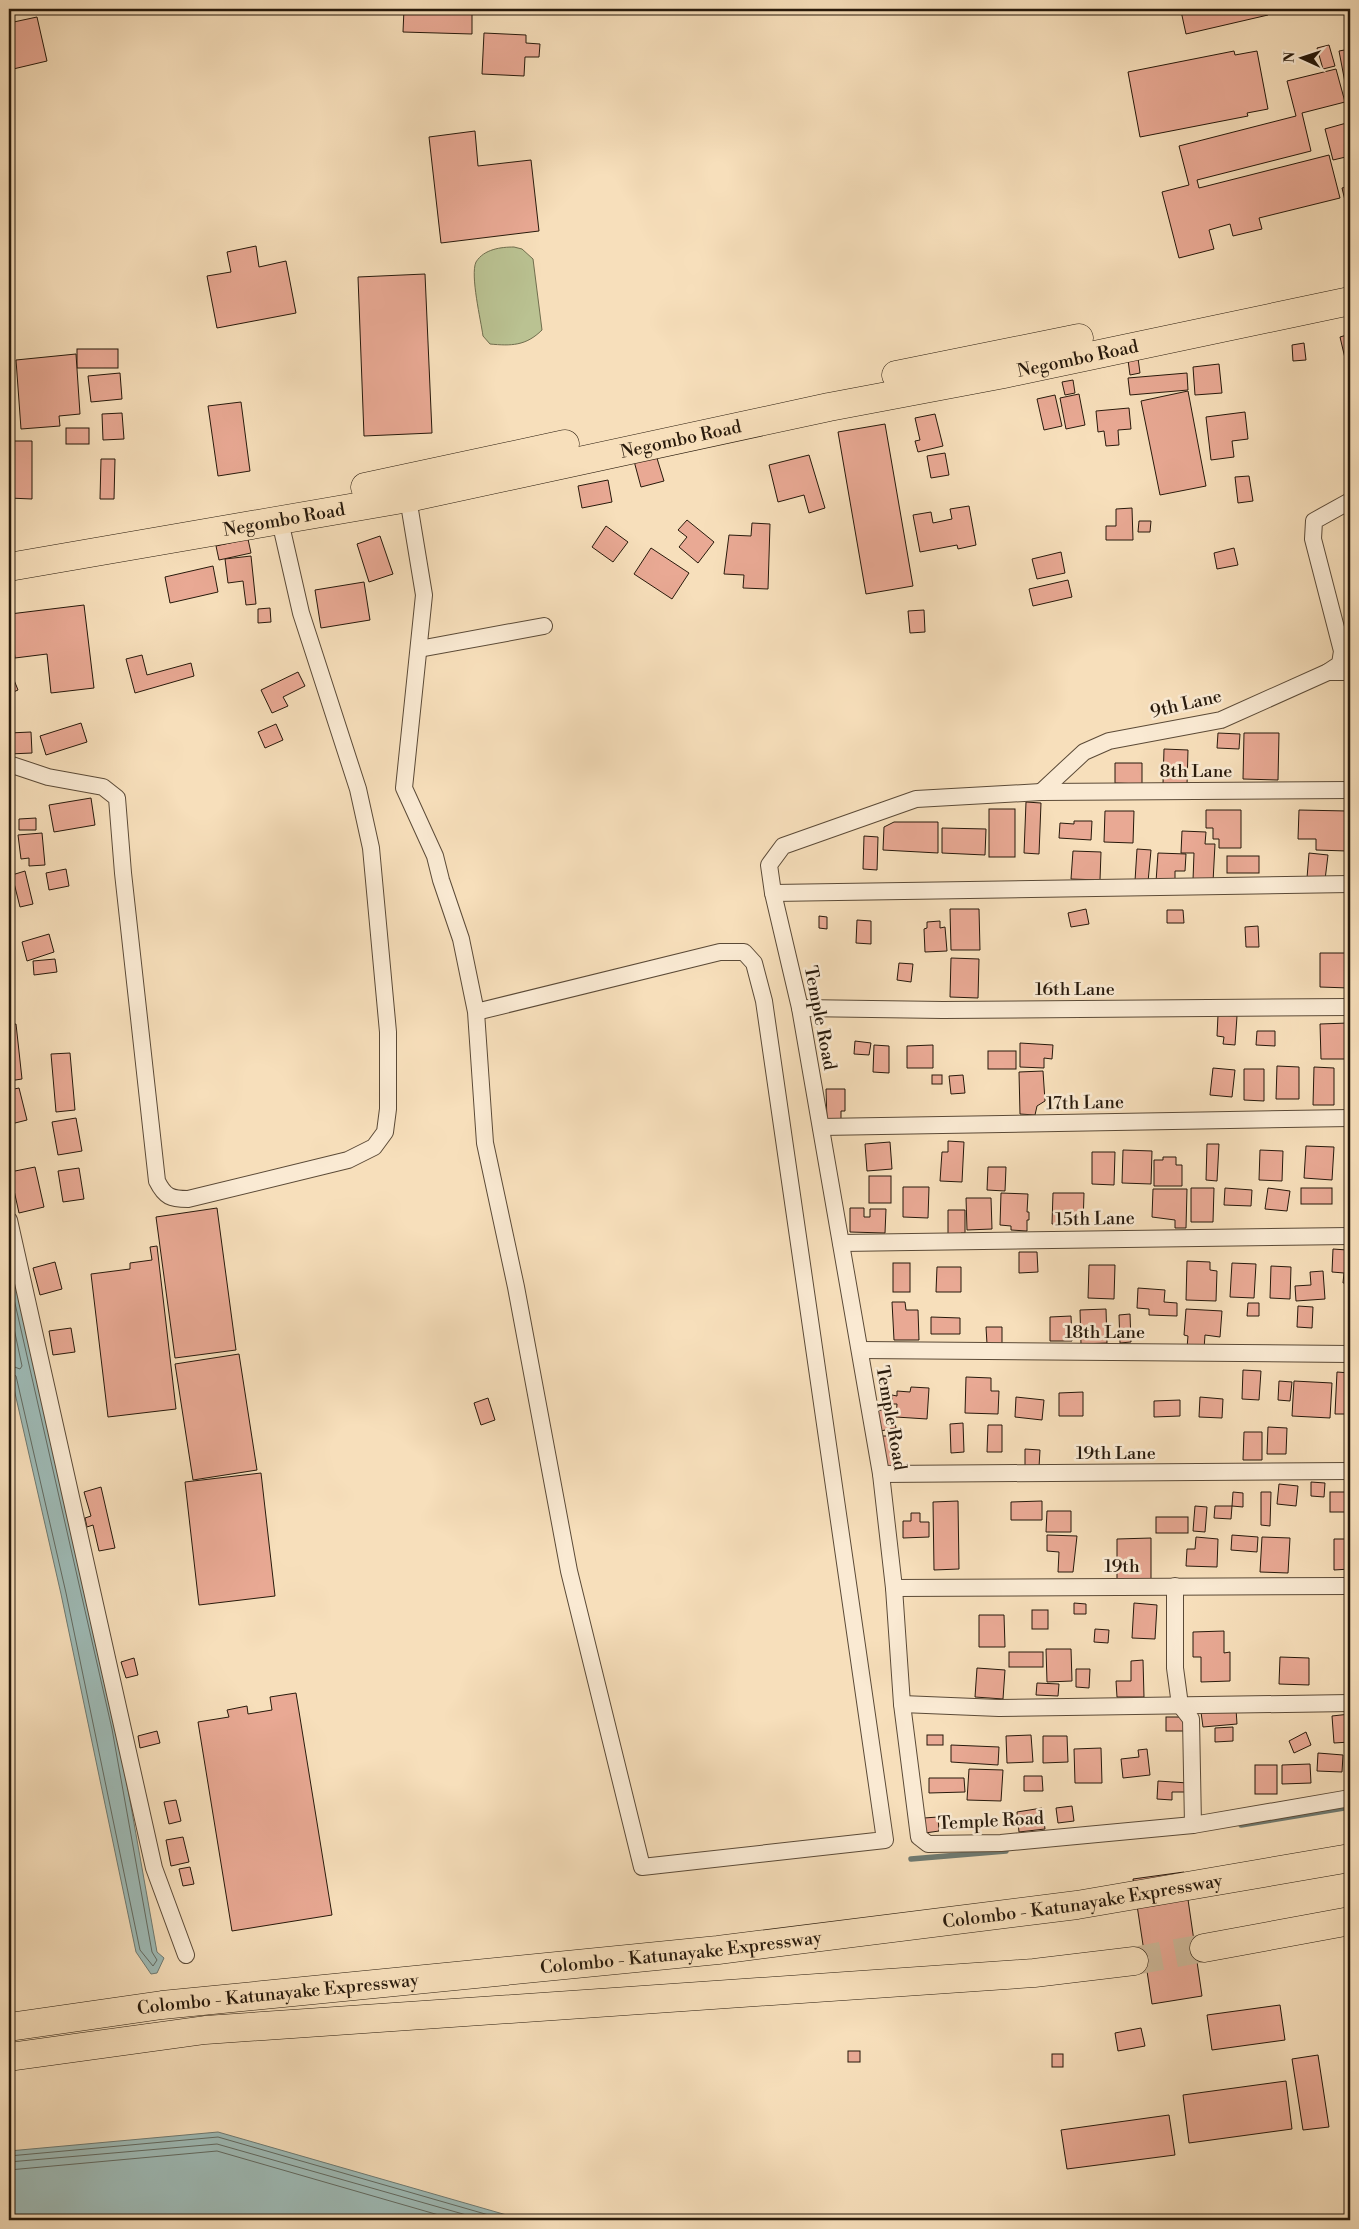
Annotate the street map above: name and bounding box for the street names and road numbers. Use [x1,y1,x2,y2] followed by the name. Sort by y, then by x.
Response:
[1015,334,1141,382] street label: Negombo Road
[618,415,744,463] street label: Negombo Road
[221,497,347,541] street label: Negombo Road
[1148,685,1224,723] street label: 9th Lane
[1160,760,1232,783] street label: 8th Lane
[799,964,842,1073] street label: Temple Road
[1035,978,1115,1001] street label: 16th Lane
[1046,1091,1124,1115] street label: 17th Lane
[1055,1207,1135,1231] street label: 15th Lane
[1065,1321,1145,1344] street label: 18th Lane
[870,1364,912,1473] street label: Temple Road
[1076,1442,1156,1465] street label: 19th Lane
[1104,1555,1140,1578] street label: 19th
[937,1807,1045,1835] street label: Temple Road
[941,1869,1224,1933] street label: Colombo - Katunayake Expressway
[539,1926,823,1979] street label: Colombo - Katunayake Expressway
[136,1968,420,2020] street label: Colombo - Katunayake Expressway

